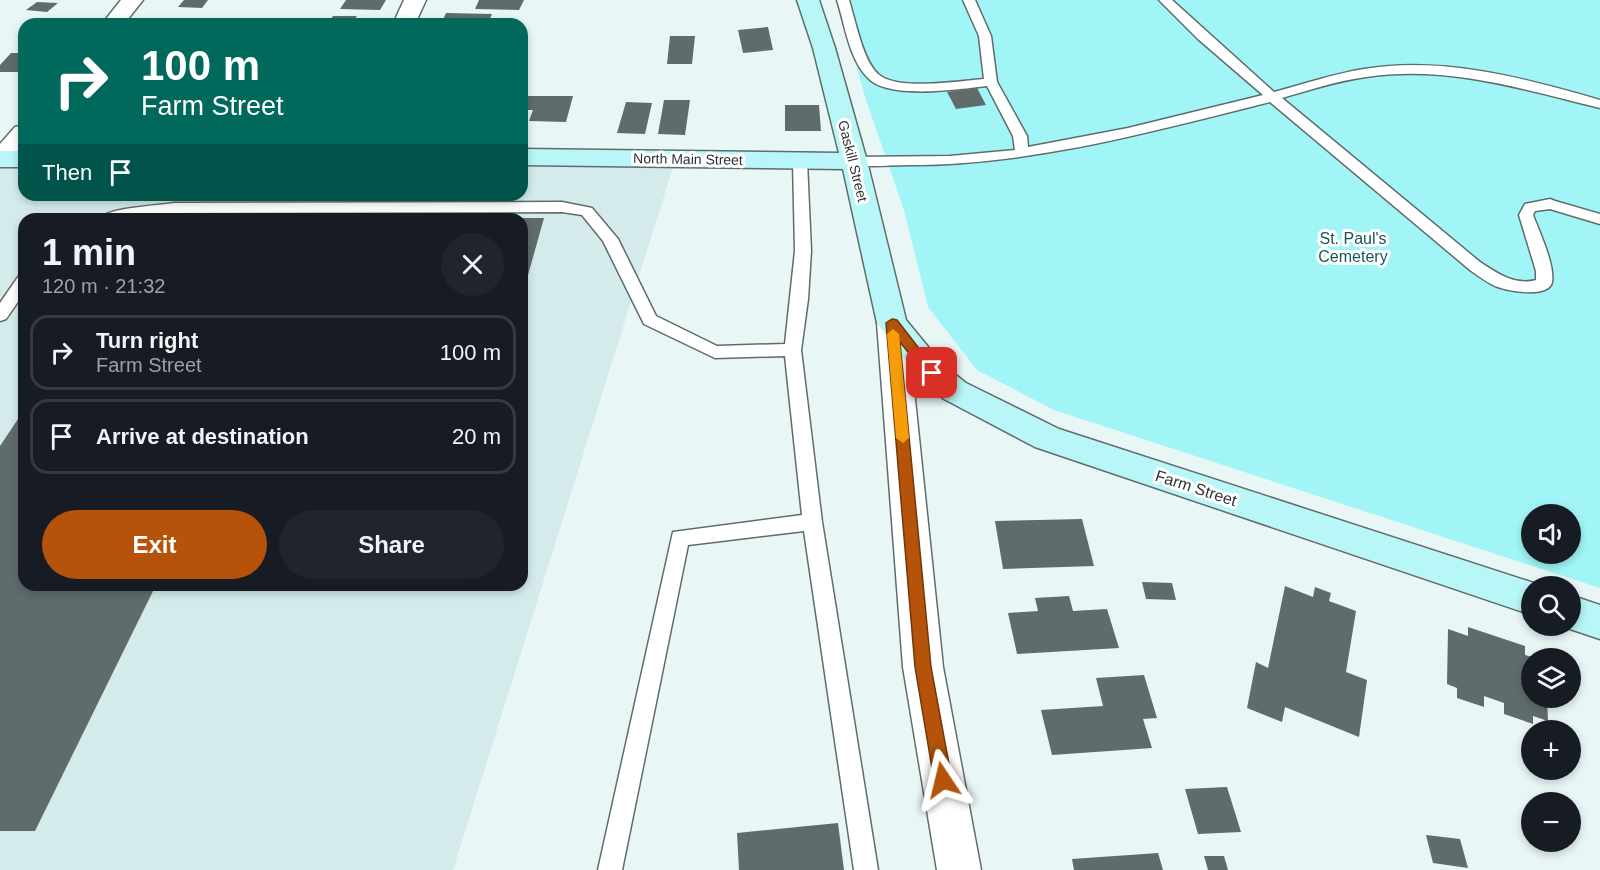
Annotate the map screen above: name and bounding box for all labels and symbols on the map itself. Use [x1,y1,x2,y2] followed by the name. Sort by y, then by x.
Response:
[835,119,871,203] street label: Gaskill Street
[633,150,743,168] street label: North Main Street
[1318,230,1388,265] park label: St. Paul's Cemetery
[906,347,957,398] pin
[1153,467,1239,509] street label: Farm Street
[911,748,975,812] position arrow

